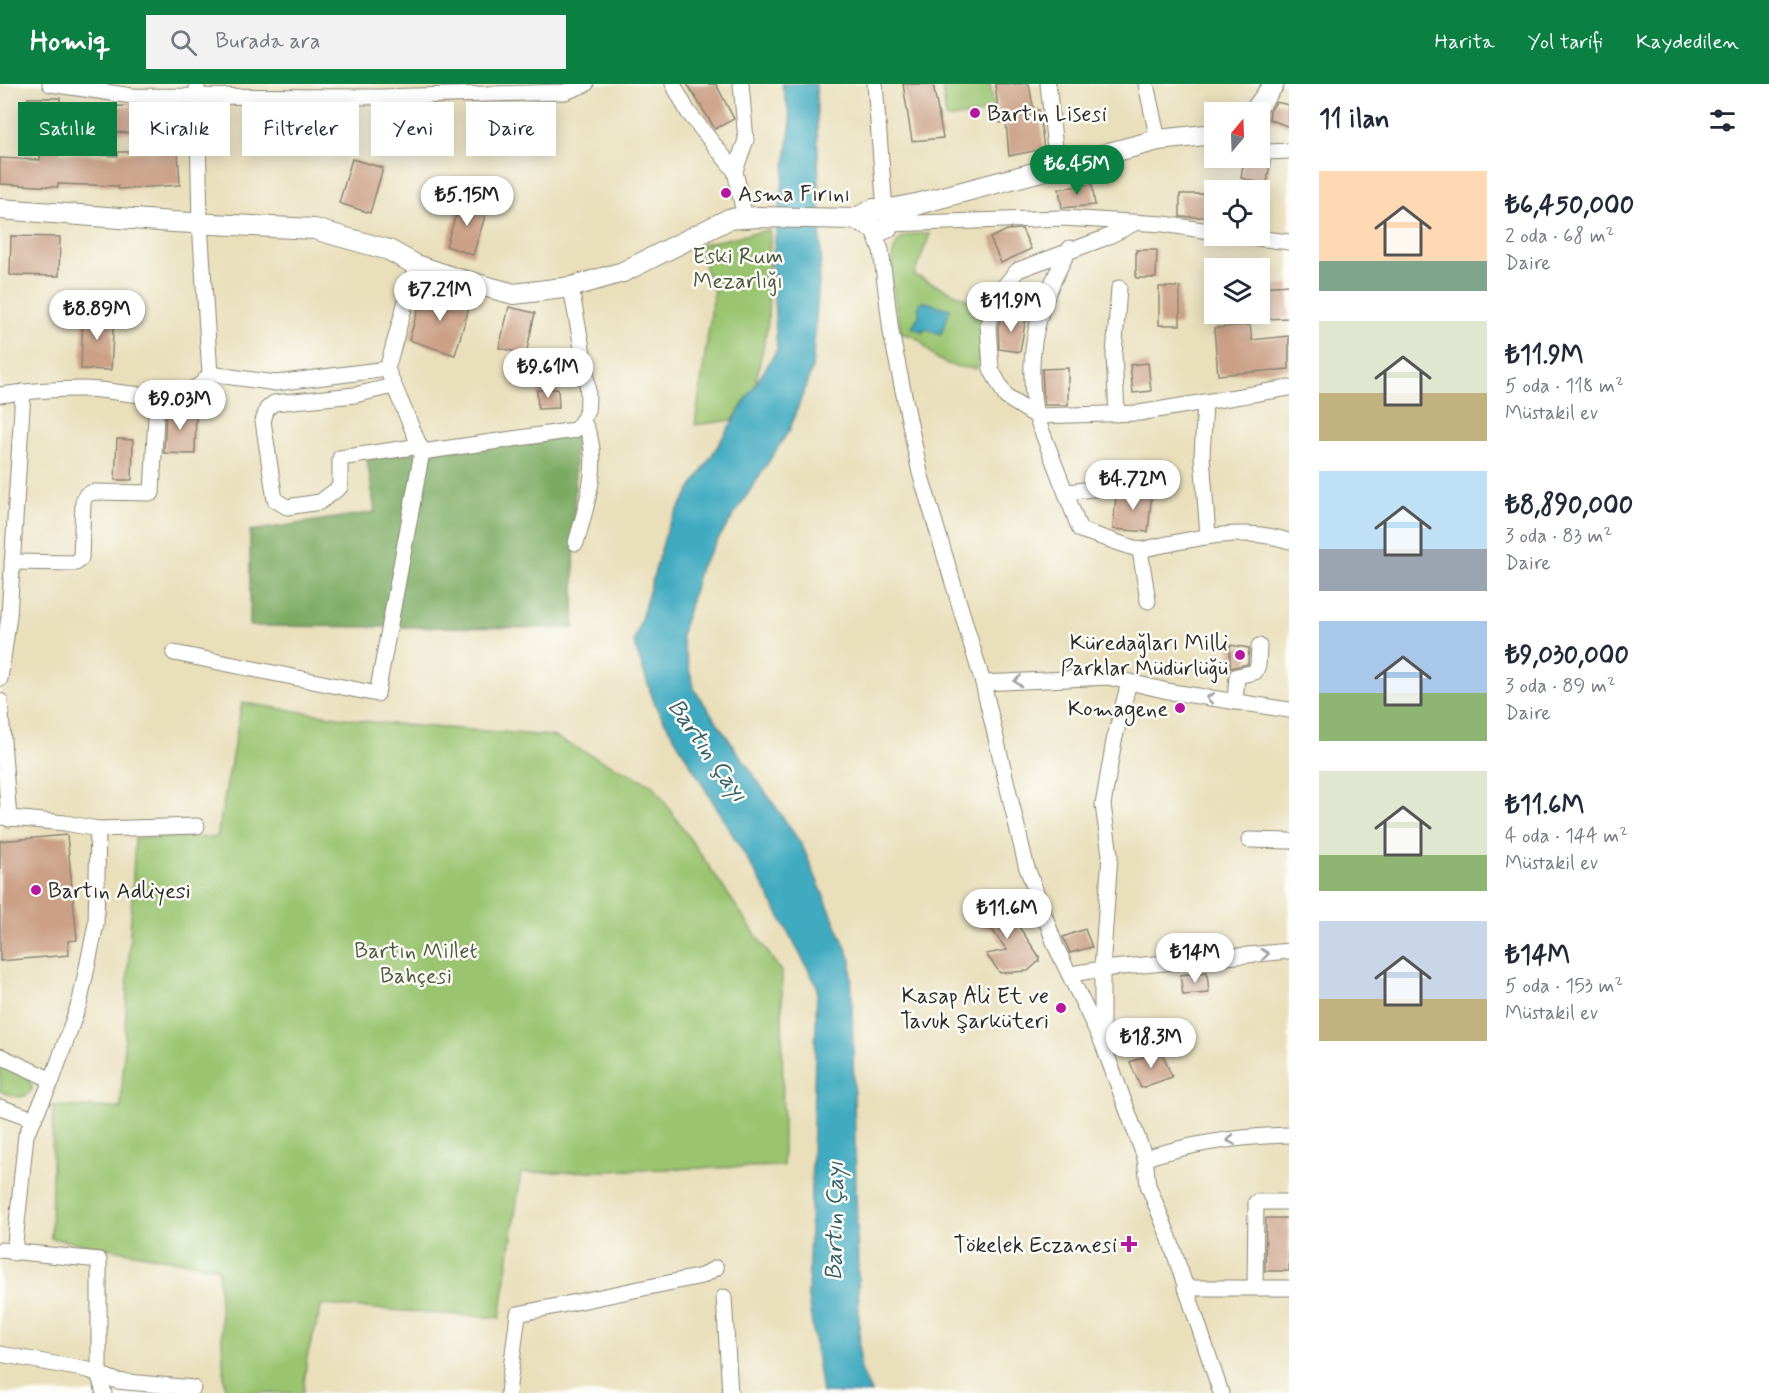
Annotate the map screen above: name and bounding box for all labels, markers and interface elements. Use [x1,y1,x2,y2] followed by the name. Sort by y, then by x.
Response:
[146,15,566,69] search box
[30,24,110,61] text: Homiq
[167,26,200,59] icon: search
[215,28,320,56] text: Burada ara
[1434,28,1495,56] text: Harita
[1528,28,1603,56] text: Yol tarifi
[1636,28,1739,56] text: Kaydedilen
[987,101,1107,129] place label: Bartın Lisesi
[18,102,117,156] chip: Satılık
[129,102,230,156] chip: Kiralık
[242,102,359,156] chip: Filtreler
[371,102,454,156] chip: Yeni
[466,102,556,156] chip: Daire
[1204,102,1270,168] north arrow
[1204,102,1270,324] map controls
[1319,103,1390,137] text: 11 ilan
[1706,104,1739,137] icon: filters
[968,106,982,120] marker: Bartın Lisesi
[1028,145,1126,196] pin: ₺6.45M
[1044,151,1110,178] text: ₺6.45M
[418,176,516,227] pin: ₺5.15M
[1204,180,1270,246] button: locate
[738,181,850,209] place label: Asma Fırını
[435,182,499,209] text: ₺5.15M
[719,186,733,200] marker: Asma Fırını
[1505,189,1634,223] text: ₺6,450,000
[1367,195,1439,267] icon: home
[1505,223,1614,250] text: 2 oda · 68 m²
[693,243,783,297] park label: Eski Rum Mezarlığı
[1505,250,1551,277] text: Daire
[1204,258,1270,324] button: layers
[391,271,489,322] pin: ₺7.21M
[408,277,472,304] text: ₺7.21M
[962,282,1060,333] pin: ₺11.9M
[981,288,1041,315] text: ₺11.9M
[48,290,146,341] pin: ₺8.89M
[63,296,131,323] text: ₺8.89M
[1505,339,1584,373] text: ₺11.9M
[1367,345,1439,417] icon: home
[499,348,597,399] pin: ₺9.61M
[517,354,579,381] text: ₺9.61M
[1505,373,1624,400] text: 5 oda · 118 m²
[131,380,229,431] pin: ₺9.03M
[149,386,211,413] text: ₺9.03M
[1505,400,1598,427] text: Müstakil ev
[1084,460,1182,511] pin: ₺4.72M
[1099,466,1167,493] text: ₺4.72M
[1505,489,1633,523] text: ₺8,890,000
[1367,495,1439,567] icon: home
[1505,523,1612,550] text: 3 oda · 83 m²
[1505,550,1551,577] text: Daire
[1060,630,1228,684] place label: Küredağları Milli Parklar Müdürlüğü
[1505,639,1629,673] text: ₺9,030,000
[1367,645,1439,717] icon: home
[1233,648,1247,662] marker: Küredağları Milli Parklar Müdürlüğü
[1505,673,1616,700] text: 3 oda · 89 m²
[1013,675,1022,688] one-way arrow
[660,693,754,809] water label: Bartın Çayı
[1206,693,1215,705] one-way arrow
[1068,696,1168,727] place label: Komagene
[1505,700,1551,727] text: Daire
[1173,701,1187,715] marker: Komagene
[1505,789,1584,823] text: ₺11.6M
[1367,795,1439,867] icon: home
[1505,823,1628,850] text: 4 oda · 144 m²
[1505,850,1598,877] text: Müstakil ev
[48,878,191,906] place label: Bartın Adliyesi
[29,883,43,897] marker: Bartın Adliyesi
[958,889,1056,940] pin: ₺11.6M
[977,895,1037,922] text: ₺11.6M
[1159,933,1231,984] pin: ₺14M
[354,938,478,991] park label: Bartın Millet Bahçesi
[1170,939,1220,966] text: ₺14M
[1505,939,1570,973] text: ₺14M
[1367,945,1439,1017] icon: home
[1260,948,1269,961] one-way arrow
[1505,973,1623,1000] text: 5 oda · 153 m²
[900,983,1049,1036] place label: Kasap Ali Et ve Tavuk Şarküteri
[1505,1000,1598,1027] text: Müstakil ev
[1054,1001,1068,1015] marker: Kasap Ali Et ve Tavuk Şarküteri
[1102,1018,1200,1069] pin: ₺18.3M
[1120,1024,1182,1051] text: ₺18.3M
[1226,1134,1236,1146] one-way arrow
[819,1161,852,1281] water label: Bartın Çayı
[953,1232,1117,1260] place label: Tökelek Eczanesi
[1122,1237,1136,1251] marker: Tökelek Eczanesi

